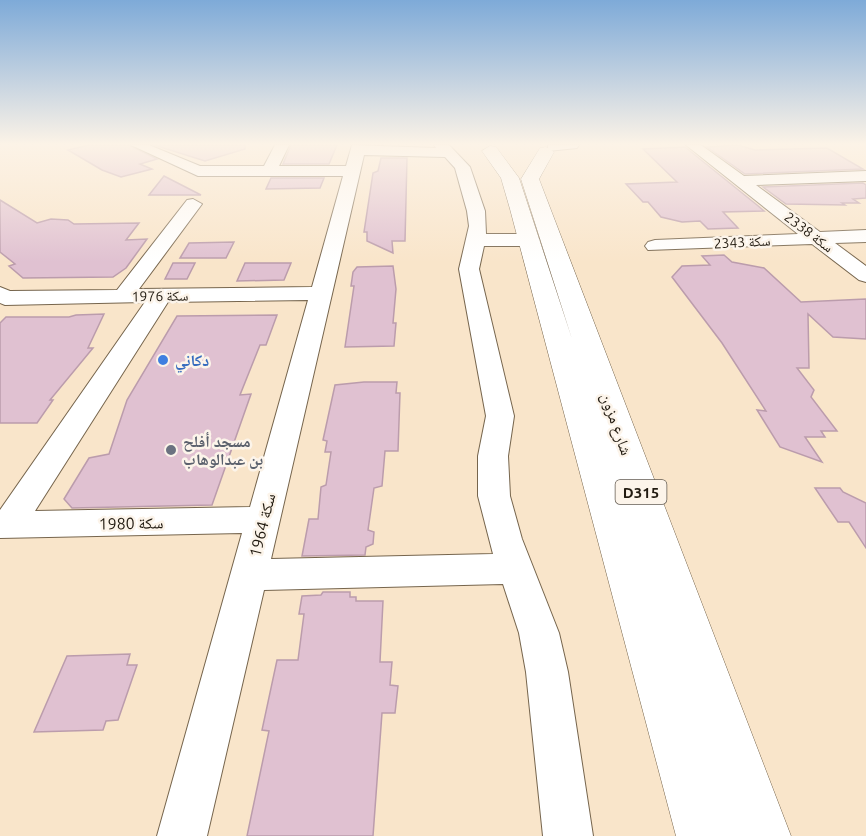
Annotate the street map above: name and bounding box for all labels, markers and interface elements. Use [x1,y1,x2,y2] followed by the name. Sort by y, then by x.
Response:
[782,209,836,255] street label: سكة 2338
[713,233,771,251] street label: سكة 2343
[131,288,189,304] street label: سكة 1976
[175,351,209,373] place label: دكاني
[156,353,170,367] marker: دكاني
[596,390,636,458] street label: شارع مزون
[183,432,263,469] place label: مسجد أفلح بن عبدالوهاب
[164,443,178,457] marker: مسجد أفلح بن عبدالوهاب
[616,480,666,504] road number: D315
[245,491,279,559] street label: سكة 1964
[98,513,164,533] street label: سكة 1980

